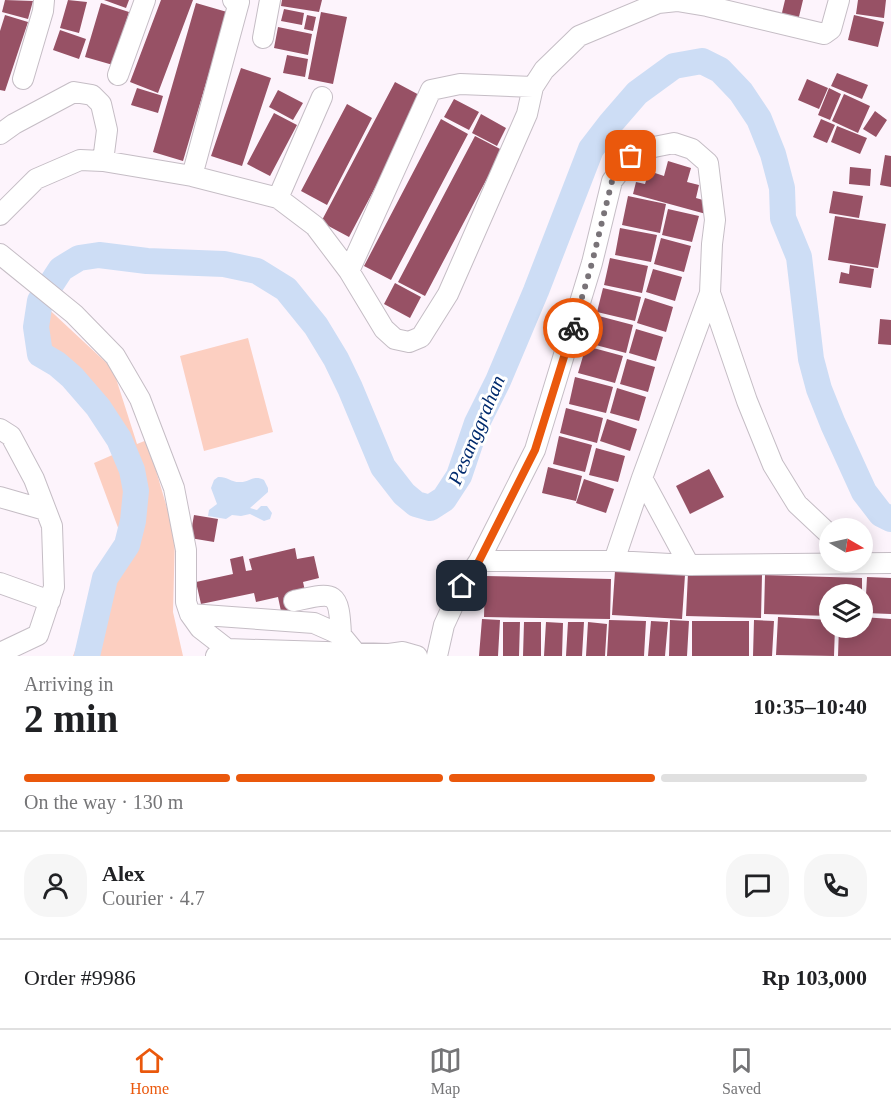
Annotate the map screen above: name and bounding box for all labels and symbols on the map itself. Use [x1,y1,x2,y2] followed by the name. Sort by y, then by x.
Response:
[605,130,656,181] pin
[543,298,603,358] courier
[443,372,510,489] water label: Pesanggrahan
[819,518,873,572] north arrow
[436,560,487,611] pin

